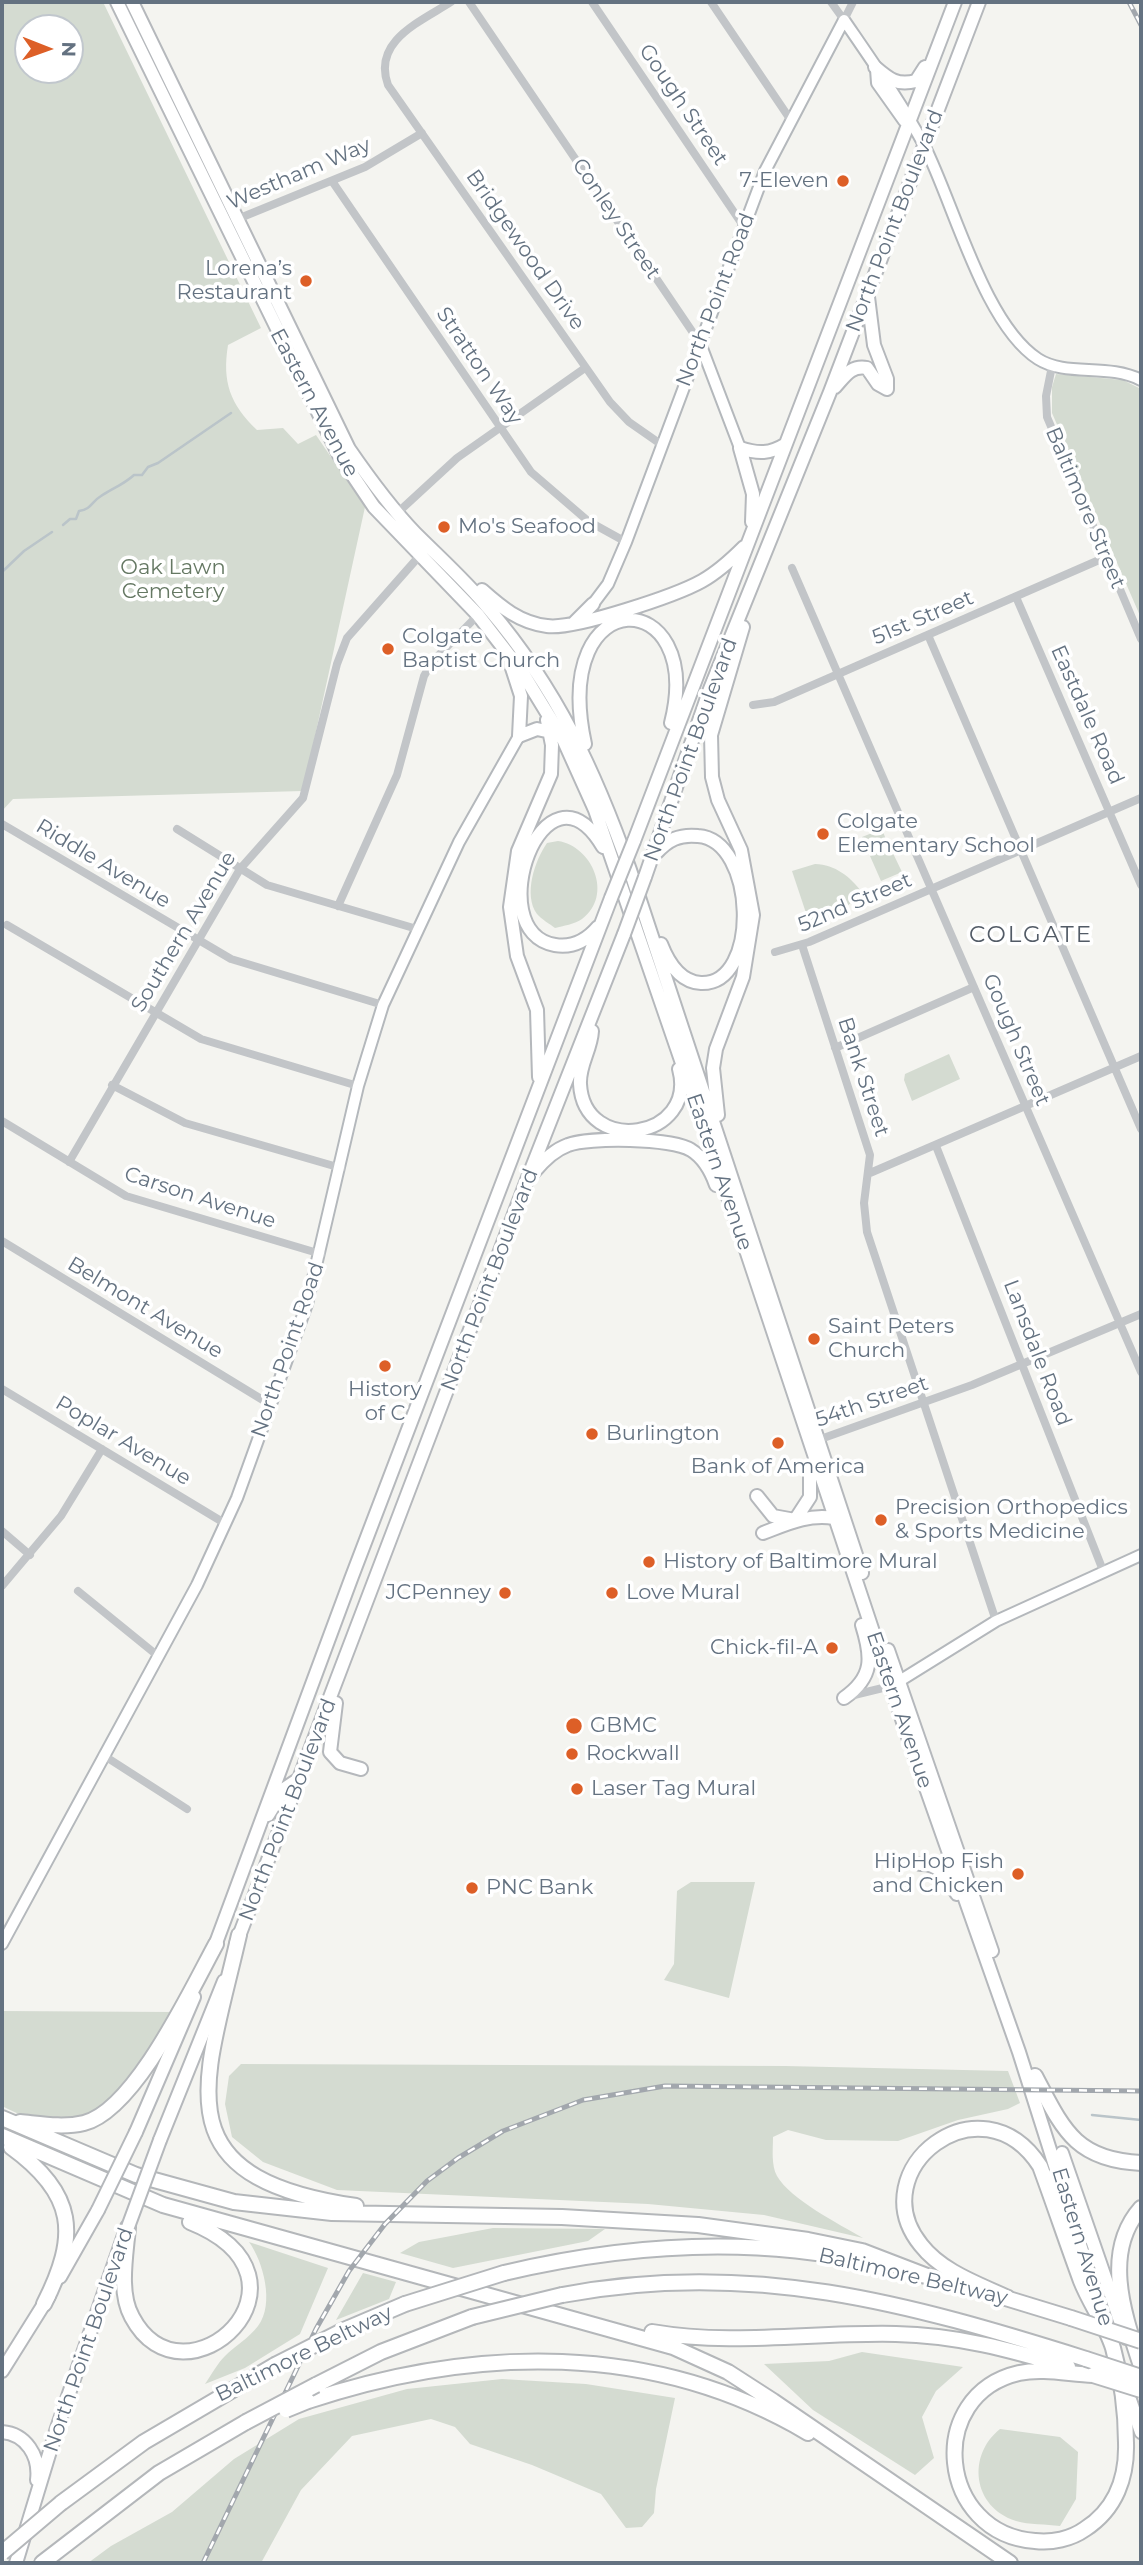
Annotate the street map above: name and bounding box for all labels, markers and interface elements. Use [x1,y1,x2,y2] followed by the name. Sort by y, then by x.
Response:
[14,14,84,84] north arrow
[633,39,733,171] street label: Gough Street
[57,41,80,57] text: N
[841,106,949,336] street label: North Point Boulevard
[223,132,375,216] street label: Westham Way
[566,154,666,284] street label: Conley Street
[460,165,590,335] street label: Bridgewood Drive
[740,168,829,194] place label: 7-Eleven
[835,173,851,189] marker: 7-Eleven
[671,210,761,390] street label: North Point Road
[177,256,292,306] place label: Lorena’s Restaurant
[298,273,314,289] marker: Lorena’s Restaurant
[430,303,528,429] street label: Stratton Way
[264,324,364,482] street label: Eastern Avenue
[1040,423,1130,593] street label: Baltimore Street
[458,514,596,540] place label: Mo's Seafood
[436,519,452,535] marker: Mo's Seafood
[120,555,226,605] park label: Oak Lawn Cemetery
[869,585,977,651] street label: 51st Street
[402,624,560,674] place label: Colgate Baptist Church
[639,635,743,865] street label: North Point Boulevard
[380,641,396,657] marker: Colgate Baptist Church
[1045,641,1129,789] street label: Eastdale Road
[837,809,1035,859] place label: Colgate Elementary School
[31,814,175,914] street label: Riddle Avenue
[815,826,831,842] marker: Colgate Elementary School
[126,847,242,1017] street label: Southern Avenue
[794,868,916,938] street label: 52nd Street
[970,921,1092,949] district label: COLGATE
[977,970,1055,1110] street label: Gough Street
[832,1014,894,1140] street label: Bank Street
[680,1090,758,1254] street label: Eastern Avenue
[121,1162,279,1234] street label: Carson Avenue
[436,1165,544,1395] street label: North Point Boulevard
[63,1252,227,1364] street label: Belmont Avenue
[246,1259,330,1441] street label: North Point Road
[998,1276,1076,1430] street label: Lansdale Road
[828,1314,954,1364] place label: Saint Peters Church
[806,1331,822,1347] marker: Saint Peters Church
[377,1358,393,1374] marker: History of C
[812,1371,932,1433] street label: 54th Street
[348,1377,422,1427] place label: History of C
[51,1391,195,1491] street label: Poplar Avenue
[606,1421,720,1447] place label: Burlington
[584,1426,600,1442] marker: Burlington
[770,1435,786,1451] marker: Bank of America
[691,1454,865,1480] place label: Bank of America
[895,1495,1128,1545] place label: Precision Orthopedics & Sports Medicine
[873,1512,889,1528] marker: Precision Orthopedics & Sports Medicine
[663,1549,938,1575] place label: History of Baltimore Mural
[641,1554,657,1570] marker: History of Baltimore Mural
[386,1580,491,1606] place label: JCPenney
[626,1580,740,1606] place label: Love Mural
[497,1585,513,1601] marker: JCPenney
[604,1585,620,1601] marker: Love Mural
[860,1628,938,1792] street label: Eastern Avenue
[710,1635,818,1661] place label: Chick-fil-A
[824,1640,840,1656] marker: Chick-fil-A
[234,1695,342,1925] street label: North Point Boulevard
[590,1713,657,1739] place label: GBMC
[564,1716,584,1736] marker: GBMC
[586,1741,680,1767] place label: Rockwall
[564,1746,580,1762] marker: Rockwall
[591,1776,756,1802] place label: Laser Tag Mural
[569,1781,585,1797] marker: Laser Tag Mural
[872,1849,1004,1899] place label: HipHop Fish and Chicken
[1010,1866,1026,1882] marker: HipHop Fish and Chicken
[486,1875,593,1901] place label: PNC Bank
[464,1880,480,1896] marker: PNC Bank
[1046,2165,1118,2329] street label: Eastern Avenue
[39,2224,139,2456] street label: North Point Boulevard
[816,2243,1010,2311] street label: Baltimore Beltway
[212,2300,396,2408] street label: Baltimore Beltway

